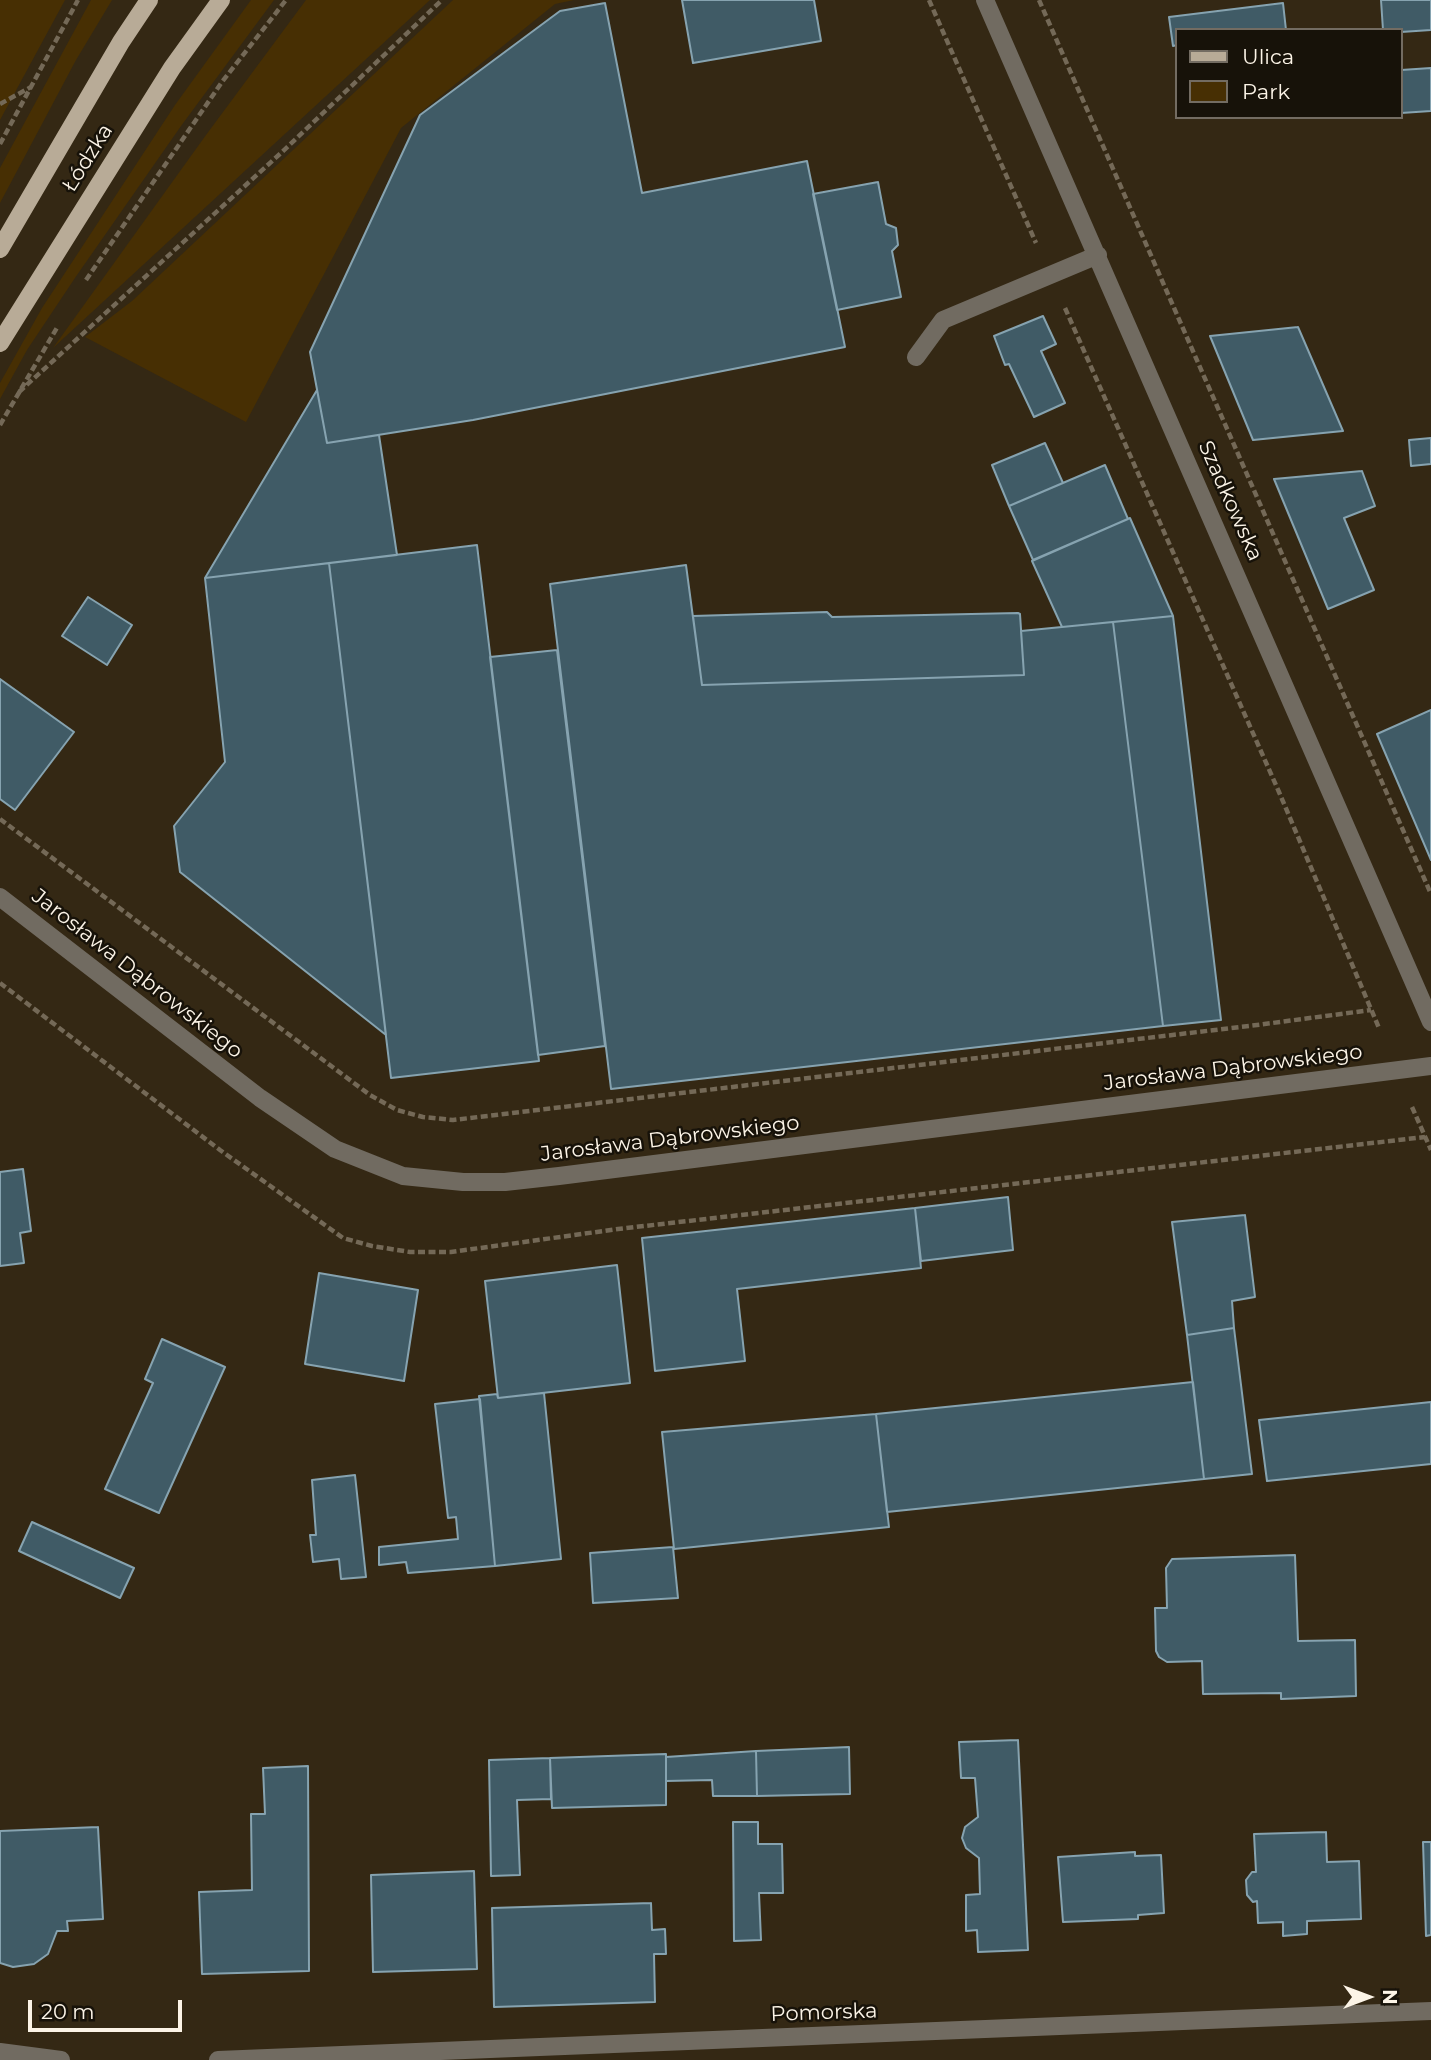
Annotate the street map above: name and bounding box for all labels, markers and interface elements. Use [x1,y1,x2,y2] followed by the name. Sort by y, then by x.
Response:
[1176,28,1403,119] legend
[1242,44,1294,69] text: Ulica
[1242,79,1290,104] text: Park
[57,119,119,197] street label: Łódzka
[1192,437,1268,565] street label: Szadkowska
[27,884,247,1064] street label: Jarosława Dąbrowskiego
[1102,1040,1364,1096] street label: Jarosława Dąbrowskiego
[539,1111,801,1167] street label: Jarosława Dąbrowskiego
[1333,1962,1403,2032] north arrow
[32,1986,186,2030] scale bar
[1378,1989,1401,2005] text: N
[41,1999,95,2024] text: 20 m
[770,1999,878,2027] street label: Pomorska

